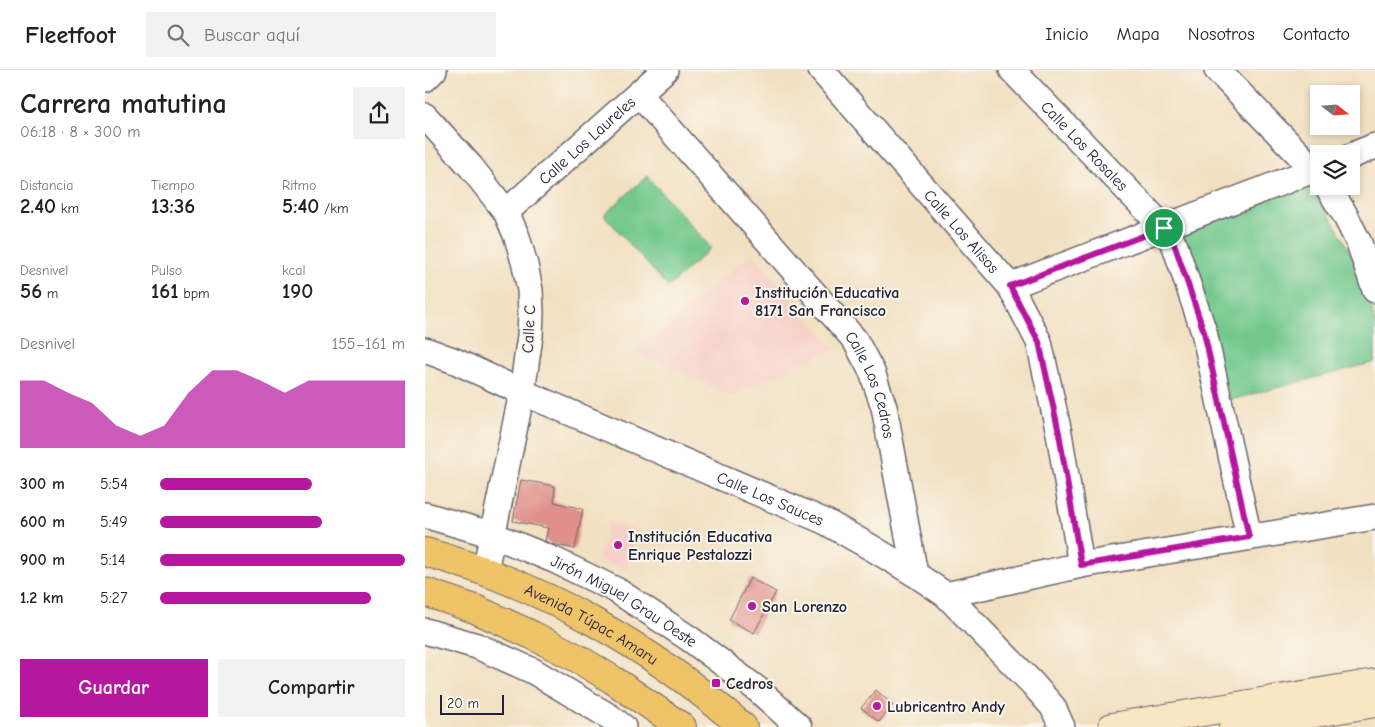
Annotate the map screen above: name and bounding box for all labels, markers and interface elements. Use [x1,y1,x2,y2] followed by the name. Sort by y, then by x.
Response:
[146,12,496,57] search box
[25,21,116,49] text: Fleetfoot
[164,21,192,49] icon: search
[204,24,300,46] text: Buscar aquí
[1045,24,1089,45] text: Inicio
[1117,24,1160,45] text: Mapa
[1188,24,1255,45] text: Nosotros
[1283,24,1350,45] text: Contacto
[1310,85,1360,135] north arrow
[1310,85,1360,195] map controls
[353,87,405,139] button: share
[20,88,227,120] text: Carrera matutina
[535,93,639,189] street label: Calle Los Laureles
[1037,98,1132,195] street label: Calle Los Rosales
[20,123,141,141] text: 06:18 · 8 × 300 m
[1310,145,1360,195] button: layers
[20,177,74,194] text: Distancia
[151,177,195,194] text: Tiempo
[282,177,317,194] text: Ritmo
[920,186,1003,277] street label: Calle Los Alisos
[20,194,56,218] text: 2.40
[151,194,195,218] text: 13:36
[282,194,319,218] text: 5:40
[56,200,79,217] text: km
[319,200,349,217] text: /km
[1143,207,1185,249] pin
[1150,214,1178,242] icon: arrive
[20,262,68,279] text: Desnivel
[151,262,182,279] text: Pulso
[282,262,306,279] text: kcal
[20,279,42,303] text: 56
[151,279,179,303] text: 161
[282,279,313,303] text: 190
[755,284,899,320] place label: Institución Educativa 8171 San Francisco
[42,285,58,302] text: m
[179,285,210,302] text: bpm
[739,295,751,307] marker: Institución Educativa 8171 San Francisco
[519,304,539,354] street label: Calle C
[841,328,898,440] street label: Calle Los Cedros
[20,335,75,353] text: Desnivel
[332,335,405,353] text: 155–161 m
[714,468,826,530] street label: Calle Los Sauces
[20,475,65,493] text: 300 m
[100,475,128,493] text: 5:54
[20,513,65,531] text: 600 m
[100,513,128,531] text: 5:49
[628,528,772,564] place label: Institución Educativa Enrique Pestalozzi
[612,539,624,551] marker: Institución Educativa Enrique Pestalozzi
[20,551,65,569] text: 900 m
[100,551,126,569] text: 5:14
[548,552,700,651] street label: Jirón Miguel Grau Oeste
[522,581,661,669] street label: Avenida Túpac Amaru
[20,589,63,607] text: 1.2 km
[100,589,127,607] text: 5:27
[762,598,847,616] place label: San Lorenzo
[746,600,758,612] marker: San Lorenzo
[20,659,208,717] button: Guardar
[218,659,405,717] button: Compartir
[726,675,773,693] place label: Cedros
[710,677,722,689] marker: Cedros
[440,692,504,715] scale bar
[447,695,479,712] text: 20 m
[887,698,1006,716] place label: Lubricentro Andy
[871,700,883,712] marker: Lubricentro Andy

